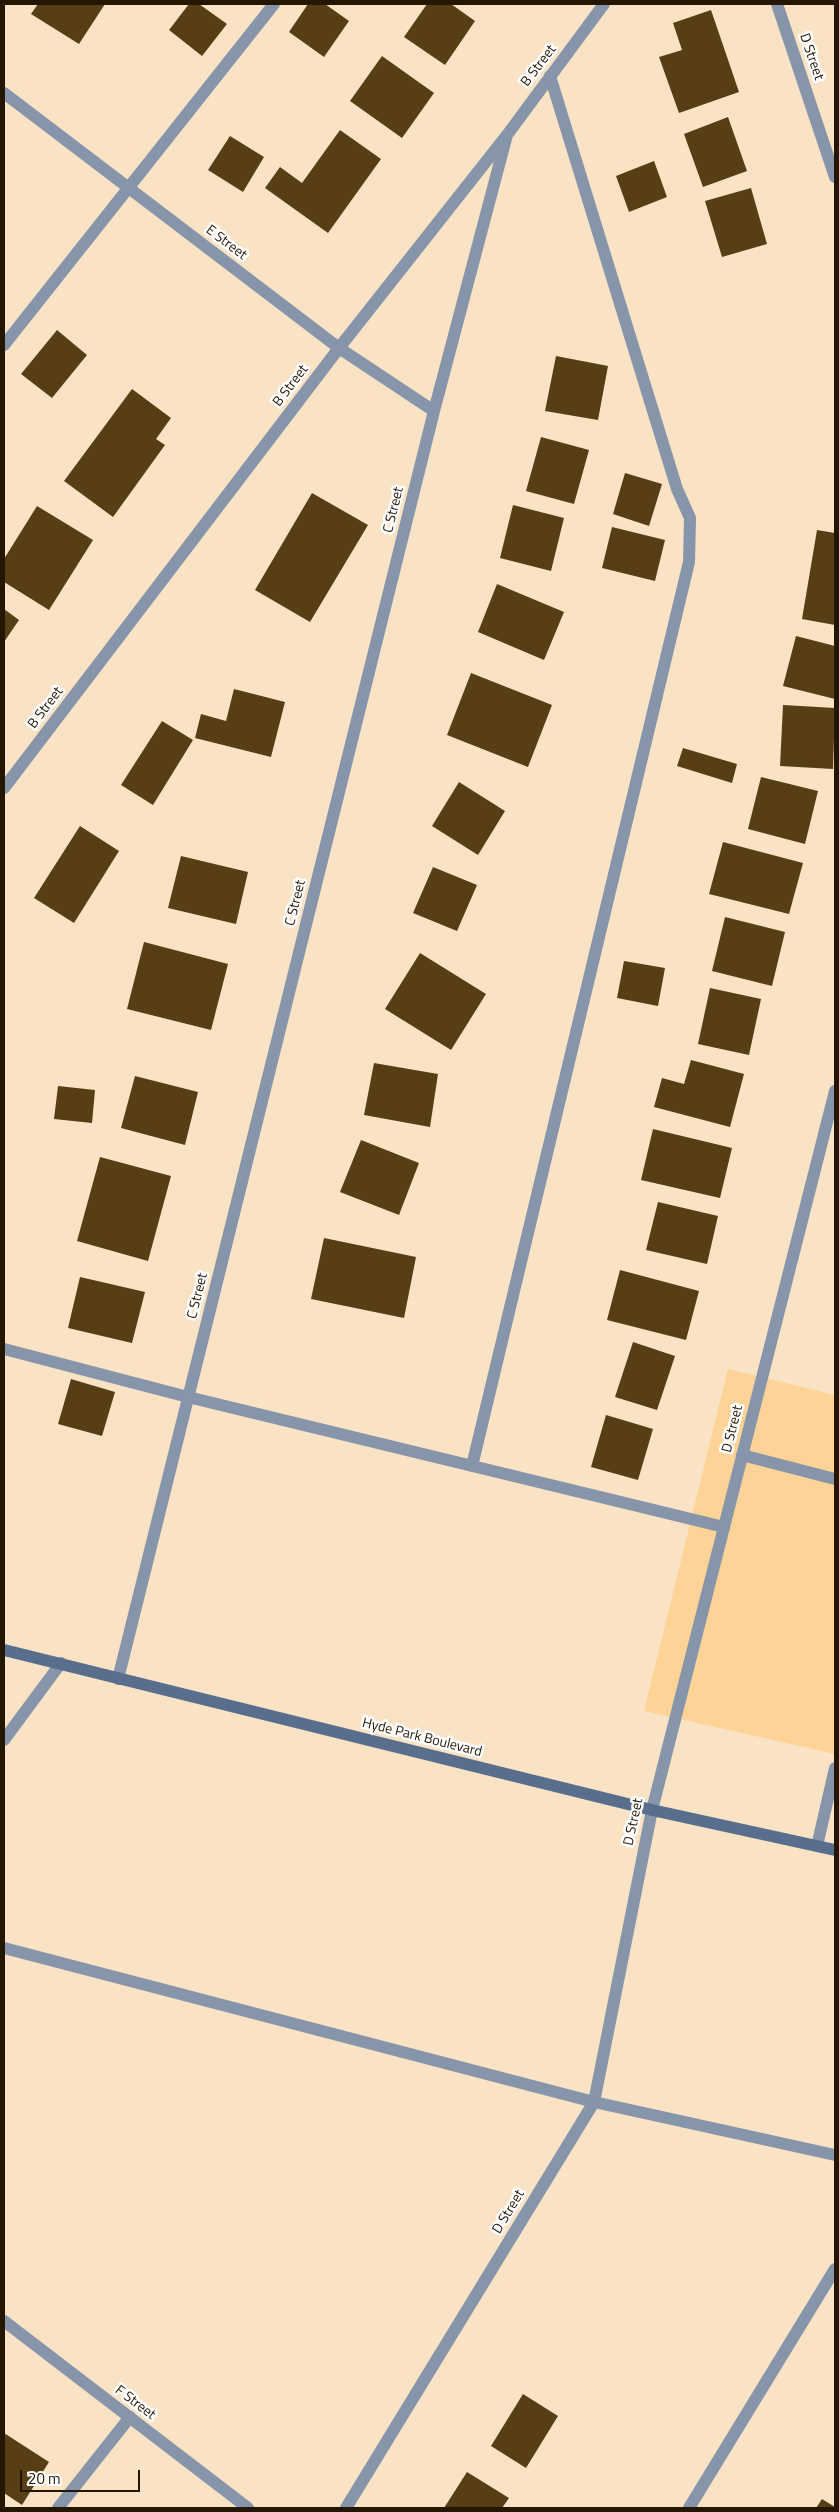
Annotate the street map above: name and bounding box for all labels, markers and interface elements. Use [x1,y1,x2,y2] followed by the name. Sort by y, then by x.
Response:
[795,31,827,83] street label: D Street
[518,42,560,90] street label: B Street
[202,222,250,264] street label: E Street
[270,362,312,410] street label: B Street
[380,485,408,535] street label: C Street
[25,684,67,732] street label: B Street
[282,878,310,928] street label: C Street
[184,1271,212,1321] street label: C Street
[719,1404,747,1454] street label: D Street
[360,1715,484,1761] street label: Hyde Park Boulevard
[621,1797,647,1847] street label: D Street
[489,2187,529,2237] street label: D Street
[111,2382,159,2424] street label: F Street
[22,2460,142,2492] scale bar
[28,2467,61,2490] text: 20 m

